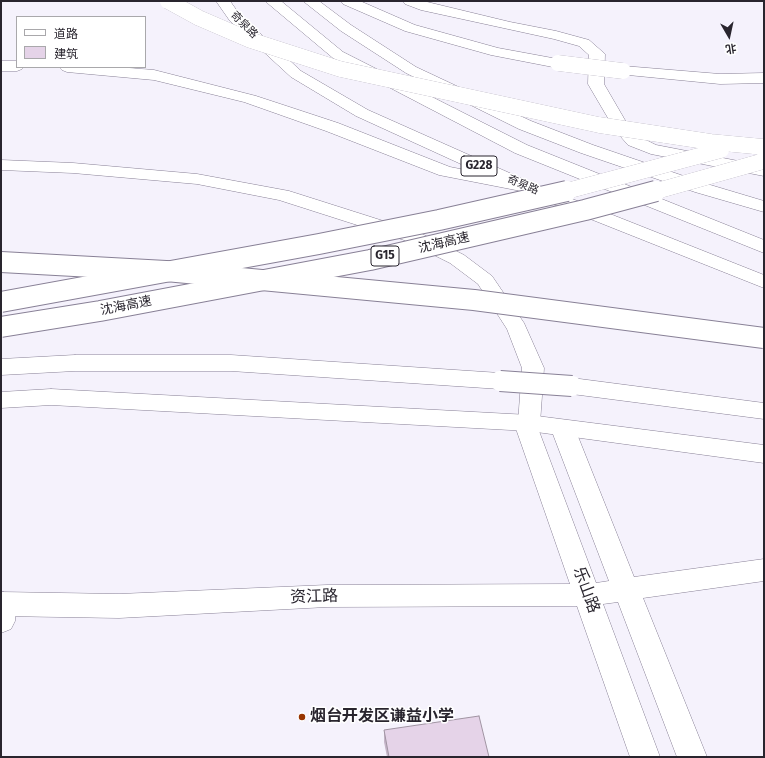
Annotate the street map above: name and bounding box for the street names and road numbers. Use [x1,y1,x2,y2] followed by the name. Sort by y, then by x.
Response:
[228,9,260,41] street label: 奇泉路
[461,156,497,176] road number: G228
[505,172,541,198] street label: 奇泉路
[417,230,471,256] street label: 沈海高速
[371,246,399,266] road number: G15
[99,293,153,319] street label: 沈海高速
[569,564,603,616] street label: 乐山路
[290,587,338,607] street label: 资江路

